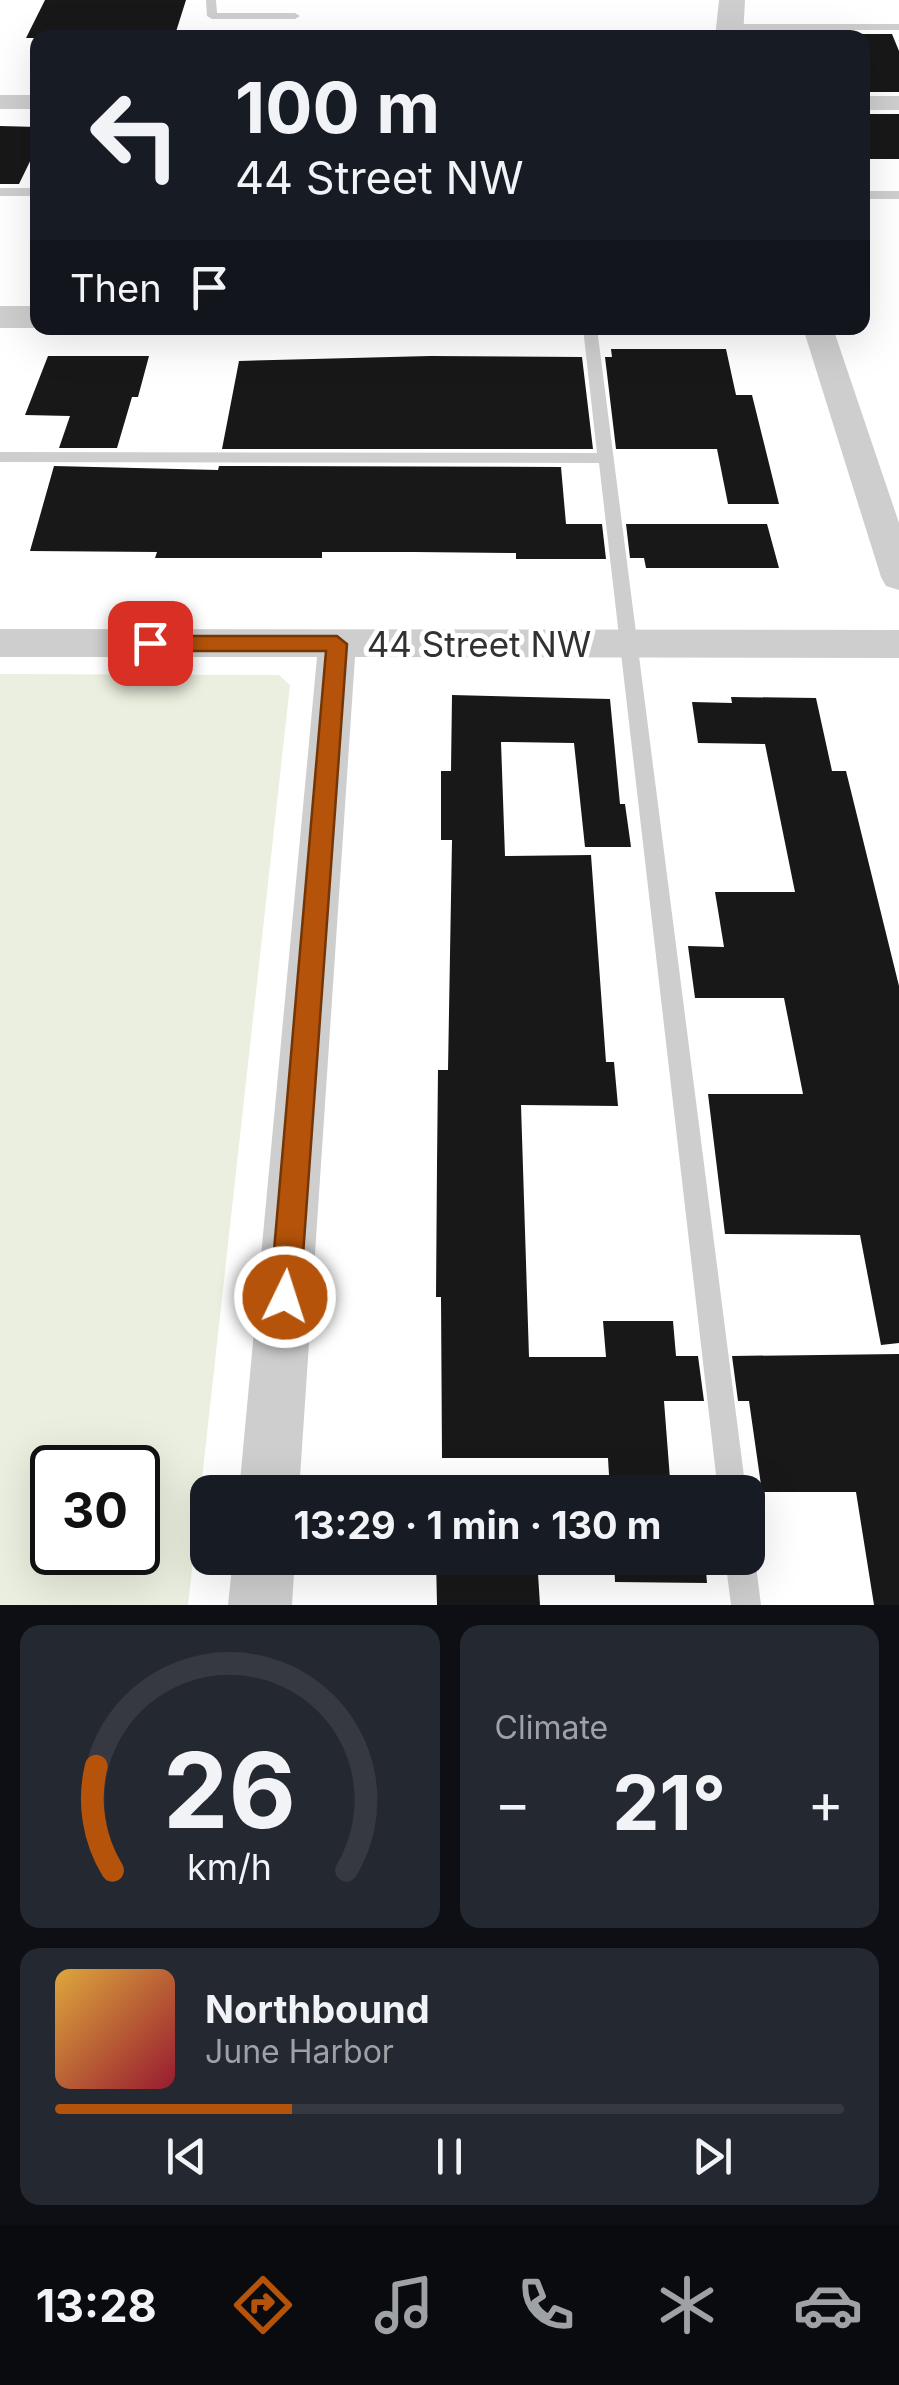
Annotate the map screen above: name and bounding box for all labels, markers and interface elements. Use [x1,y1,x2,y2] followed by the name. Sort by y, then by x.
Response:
[235,65,440,150] text: 100 m
[70,70,200,200] icon: left
[235,150,524,205] text: 44 Street NW
[182,260,237,315] icon: arrive
[70,265,162,311] text: Then
[108,601,193,686] pin
[123,616,178,671] icon: arrive
[367,623,591,665] street label: 44 Street NW
[233,1245,337,1349] position arrow
[30,1445,160,1575] speed limit sign: 30
[294,1502,661,1548] text: 13:29 · 1 min · 130 m
[495,1708,608,1747] text: Climate
[163,1727,296,1853] text: 26
[612,1757,726,1848] text: 21°
[495,1770,531,1836] text: −
[808,1770,844,1836] text: +
[187,1845,272,1889] text: km/h
[205,1986,430,2032] text: Northbound
[205,2032,394,2071] text: June Harbor
[159,2129,214,2184] icon: previous
[422,2129,477,2184] icon: pause
[685,2129,740,2184] icon: next
[228,2270,298,2340] icon: directions
[369,2270,439,2340] icon: music
[511,2270,581,2340] icon: phone
[652,2270,722,2340] icon: climate
[793,2270,863,2340] icon: car
[36,2278,157,2333] text: 13:28

